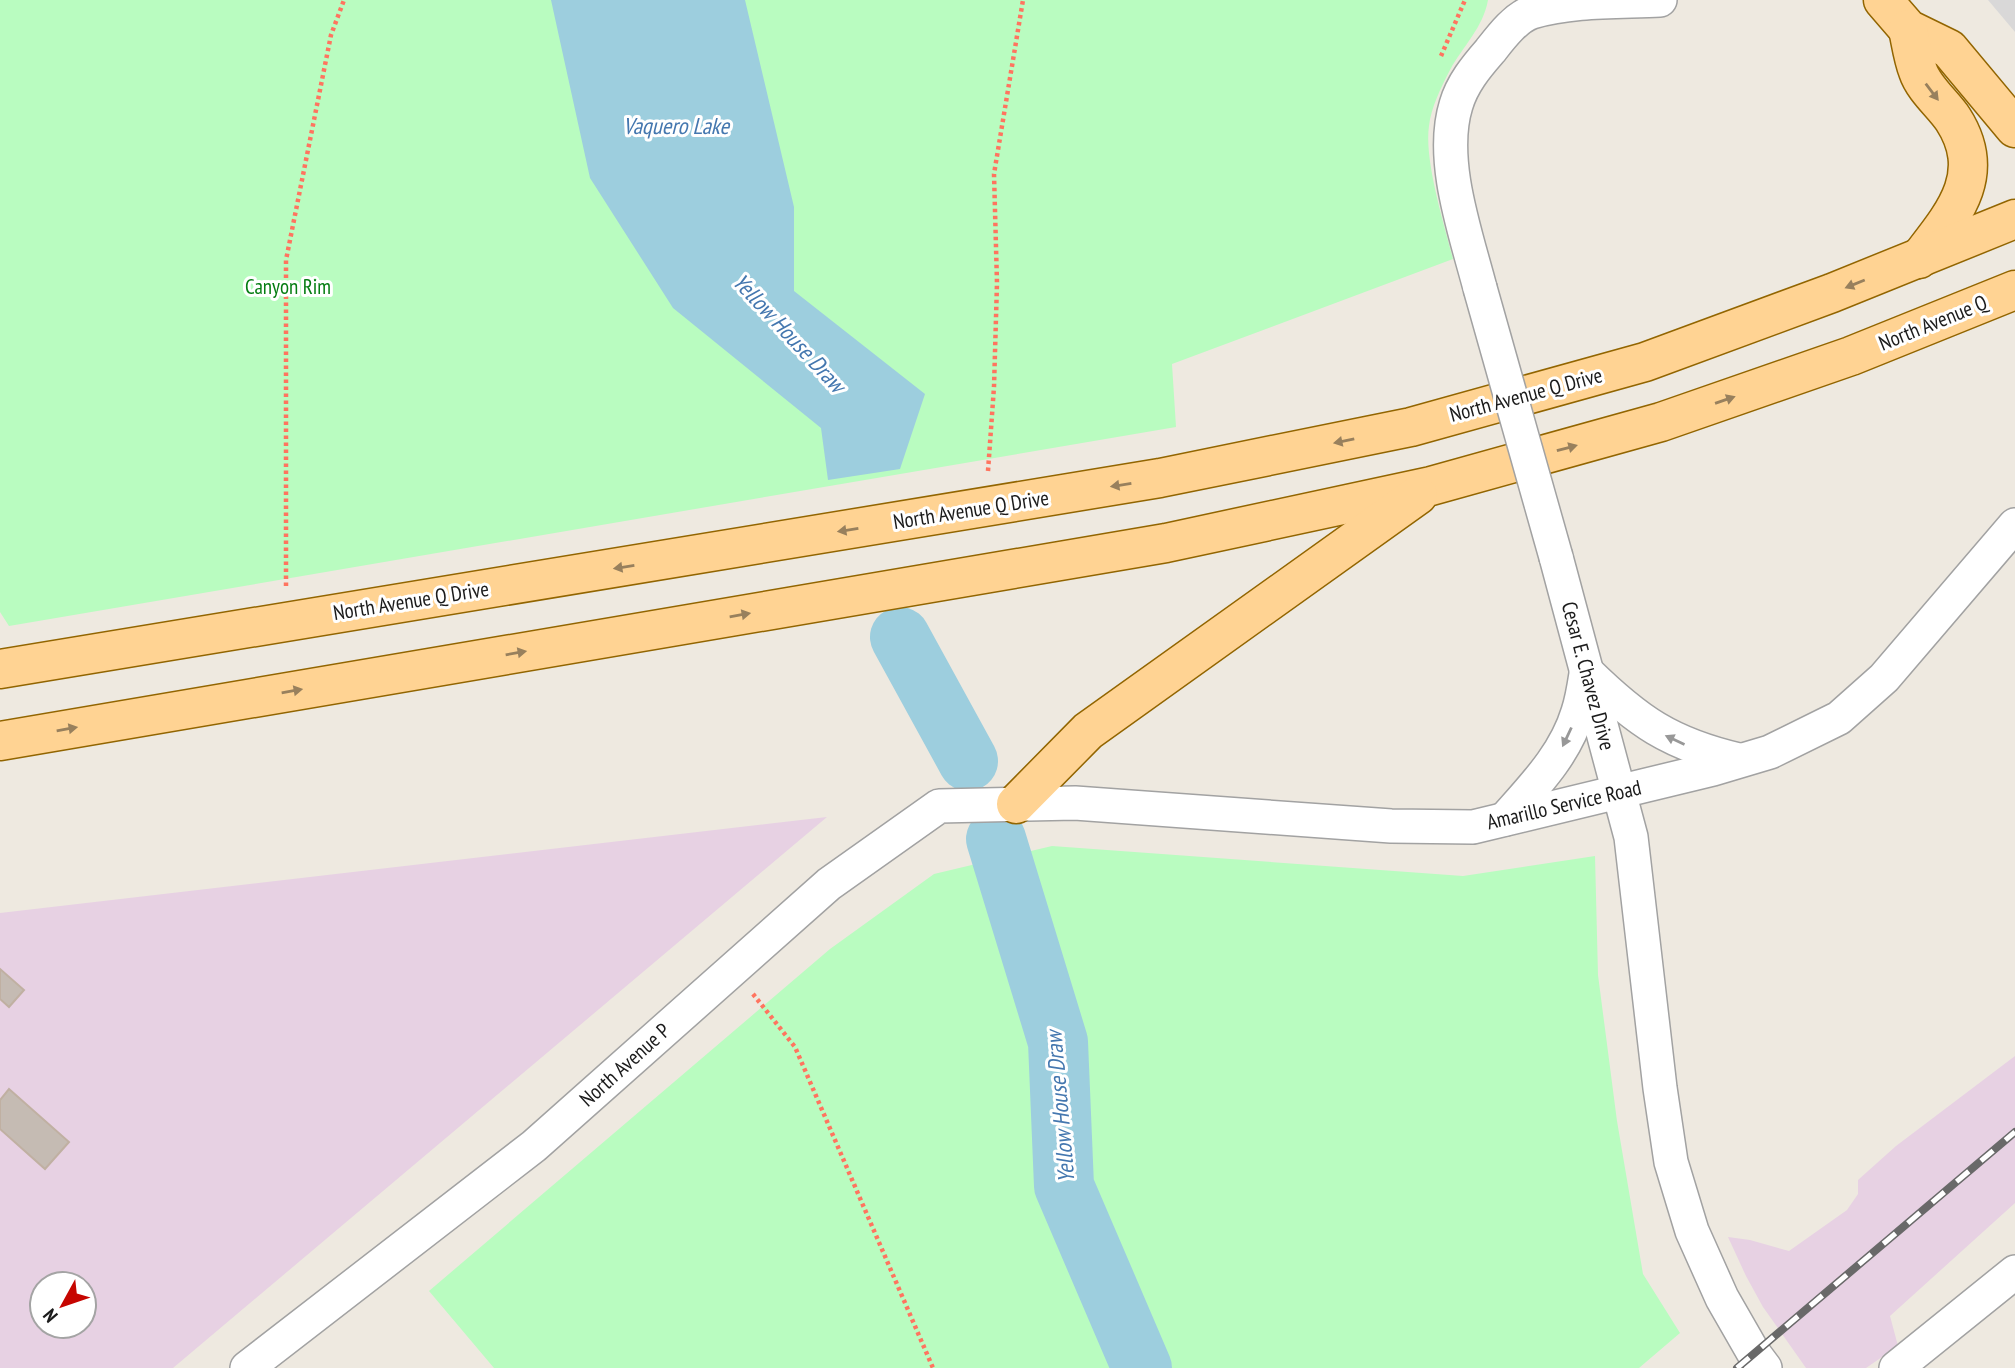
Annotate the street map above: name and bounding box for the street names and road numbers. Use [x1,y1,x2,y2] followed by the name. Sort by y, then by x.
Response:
[1875,288,1991,357] street label: North Avenue Q
[1446,361,1605,428] street label: North Avenue Q Drive
[891,484,1051,535] street label: North Avenue Q Drive
[331,575,491,626] street label: North Avenue Q Drive
[1556,599,1621,753] street label: Cesar E. Chavez Drive
[1484,774,1644,835] street label: Amarillo Service Road
[574,1017,676,1112] street label: North Avenue P

